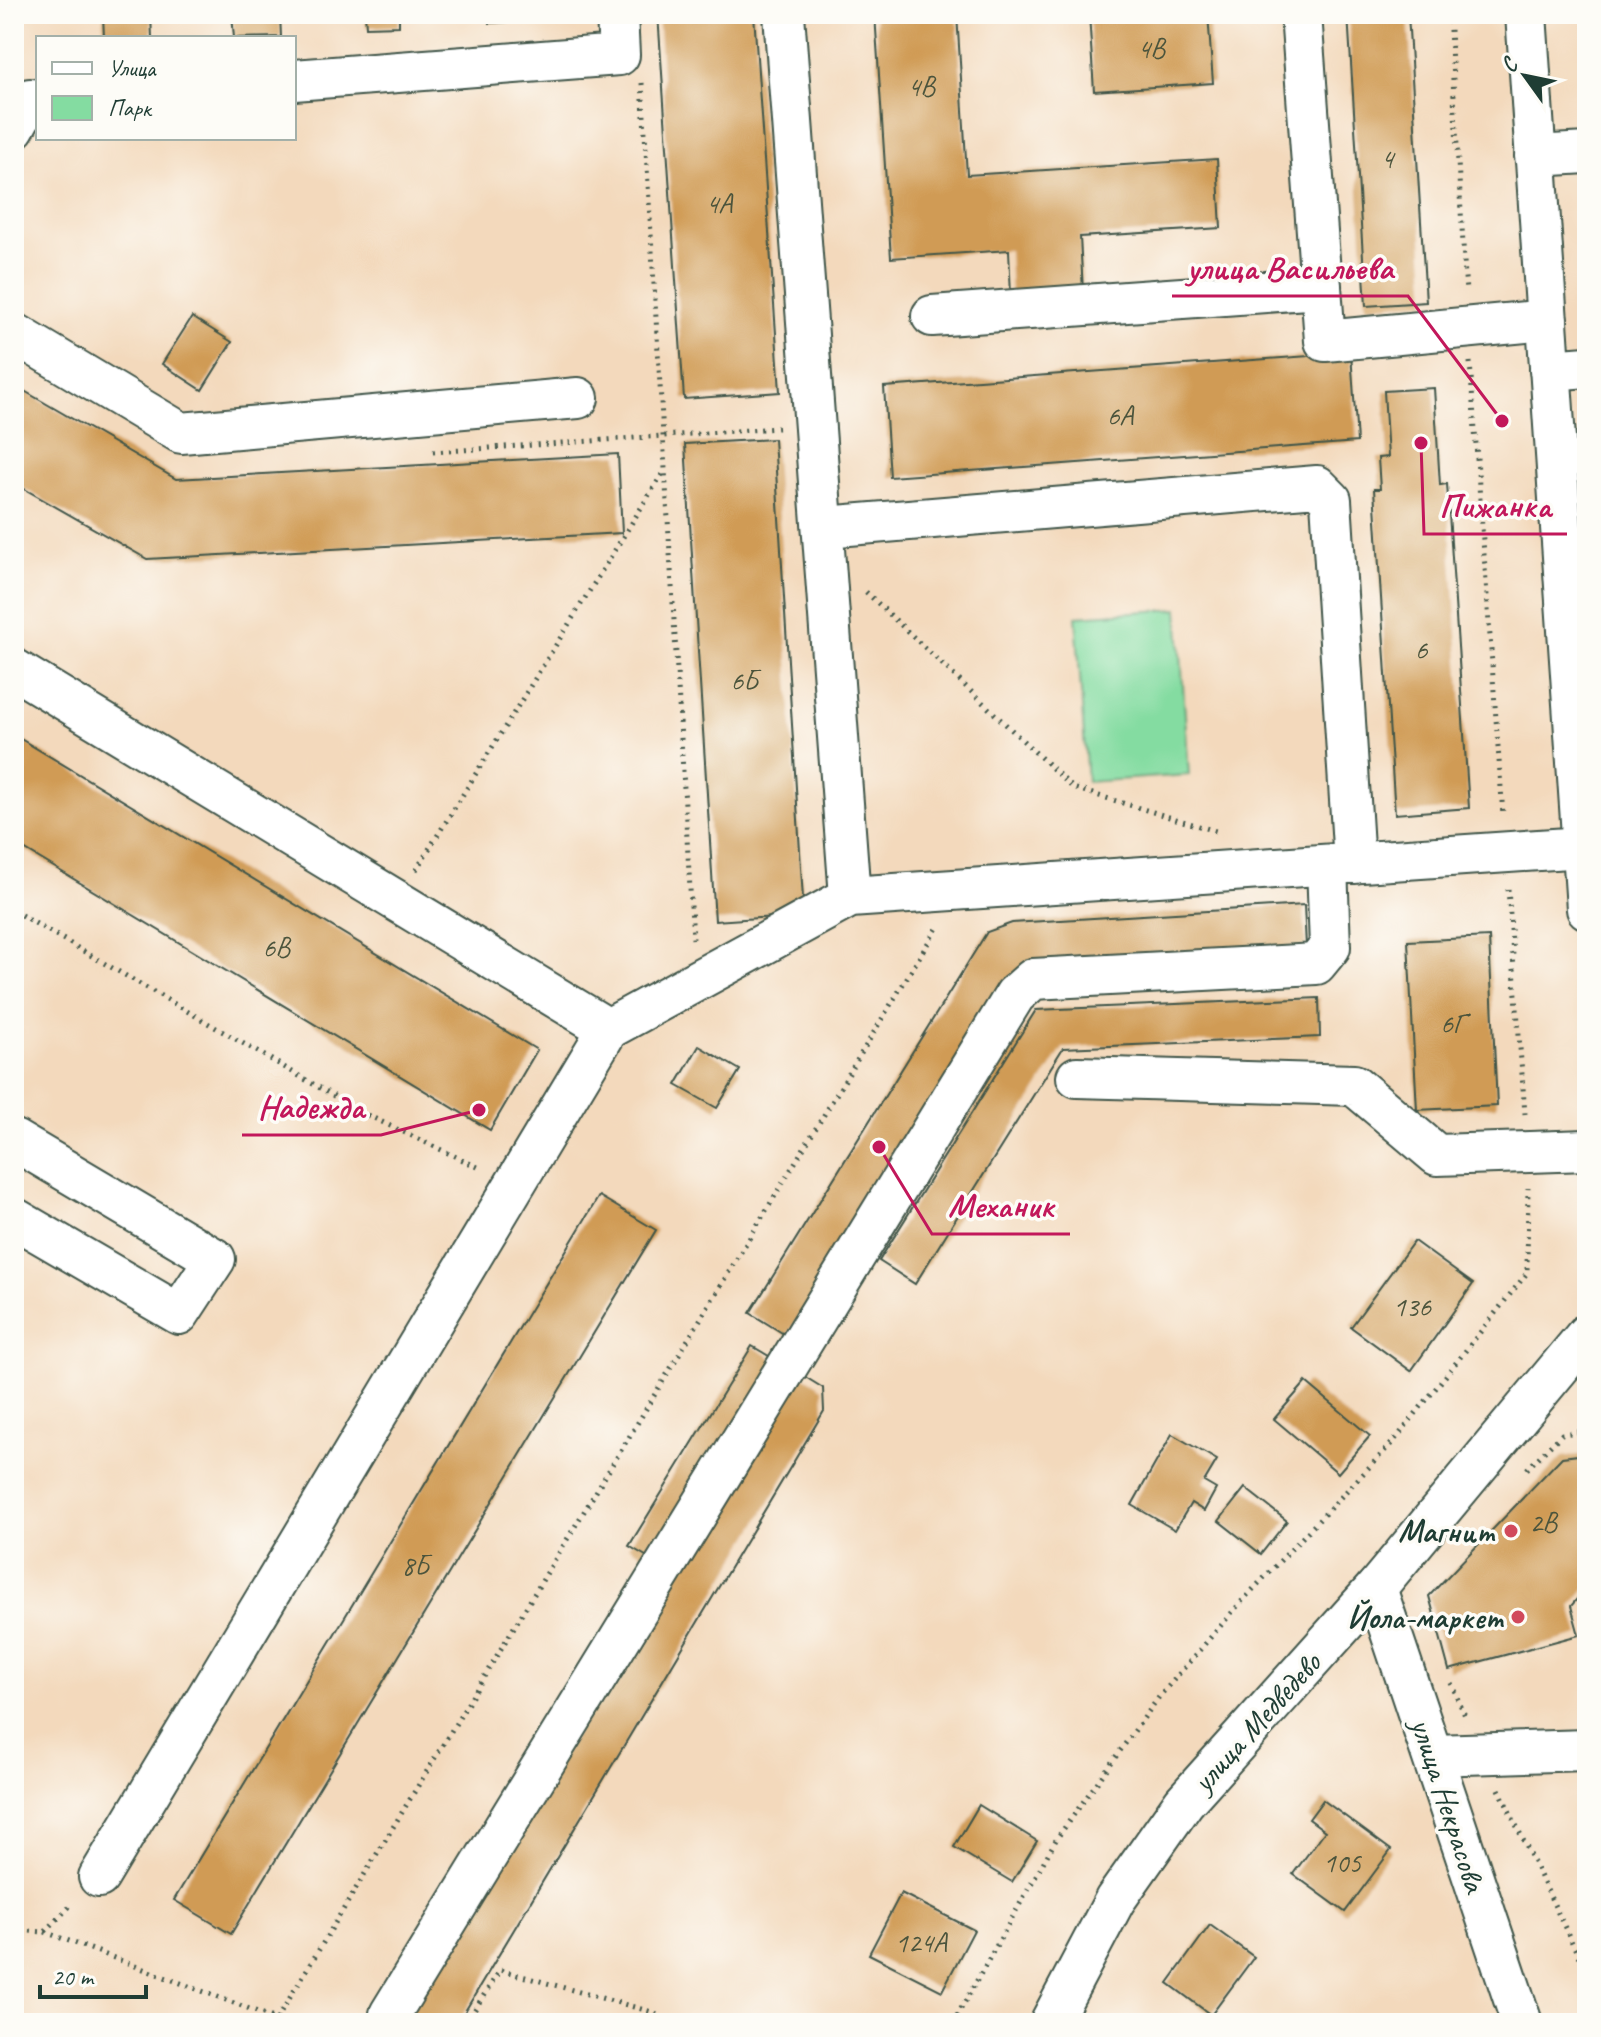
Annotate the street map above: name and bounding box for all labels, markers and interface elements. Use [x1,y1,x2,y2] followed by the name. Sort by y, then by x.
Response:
[1138,31,1167,66] house number: 4В
[36,36,296,140] legend
[1485,36,1565,116] north arrow
[1494,51,1525,78] text: С
[108,53,157,83] text: Улица
[908,69,937,104] house number: 4В
[108,93,153,123] text: Парк
[1381,141,1396,176] house number: 4
[706,186,734,221] house number: 4А
[1172,238,1408,296] callout: улица Васильева
[1184,246,1396,289] text: улица Васильева
[1107,398,1135,433] house number: 6А
[1424,476,1567,534] callout: Пижанка
[1439,484,1554,527] text: Пижанка
[1415,632,1429,667] house number: 6
[731,663,762,698] house number: 6Б
[263,930,292,965] house number: 6В
[1440,1006,1472,1041] house number: 6Г
[242,1077,381,1135] callout: Надежда
[258,1085,367,1128] text: Надежда
[932,1176,1070,1234] callout: Механик
[948,1184,1056,1227] text: Механик
[1393,1289,1432,1324] house number: 136
[1530,1505,1559,1540] house number: 2В
[1398,1511,1496,1552] place label: Магнит
[1502,1522,1520,1540] marker: Магнит
[402,1548,433,1583] house number: 8Б
[1347,1597,1505,1638] place label: Йола-маркет
[1509,1608,1527,1626] marker: Йола-маркет
[1181,1642,1331,1802] street label: улица Медведево
[1401,1711,1497,1899] street label: улица Некрасова
[1323,1845,1362,1880] house number: 105
[895,1925,949,1960] house number: 124А
[40,1949,146,1999] scale bar
[52,1962,95,1992] text: 20 m

